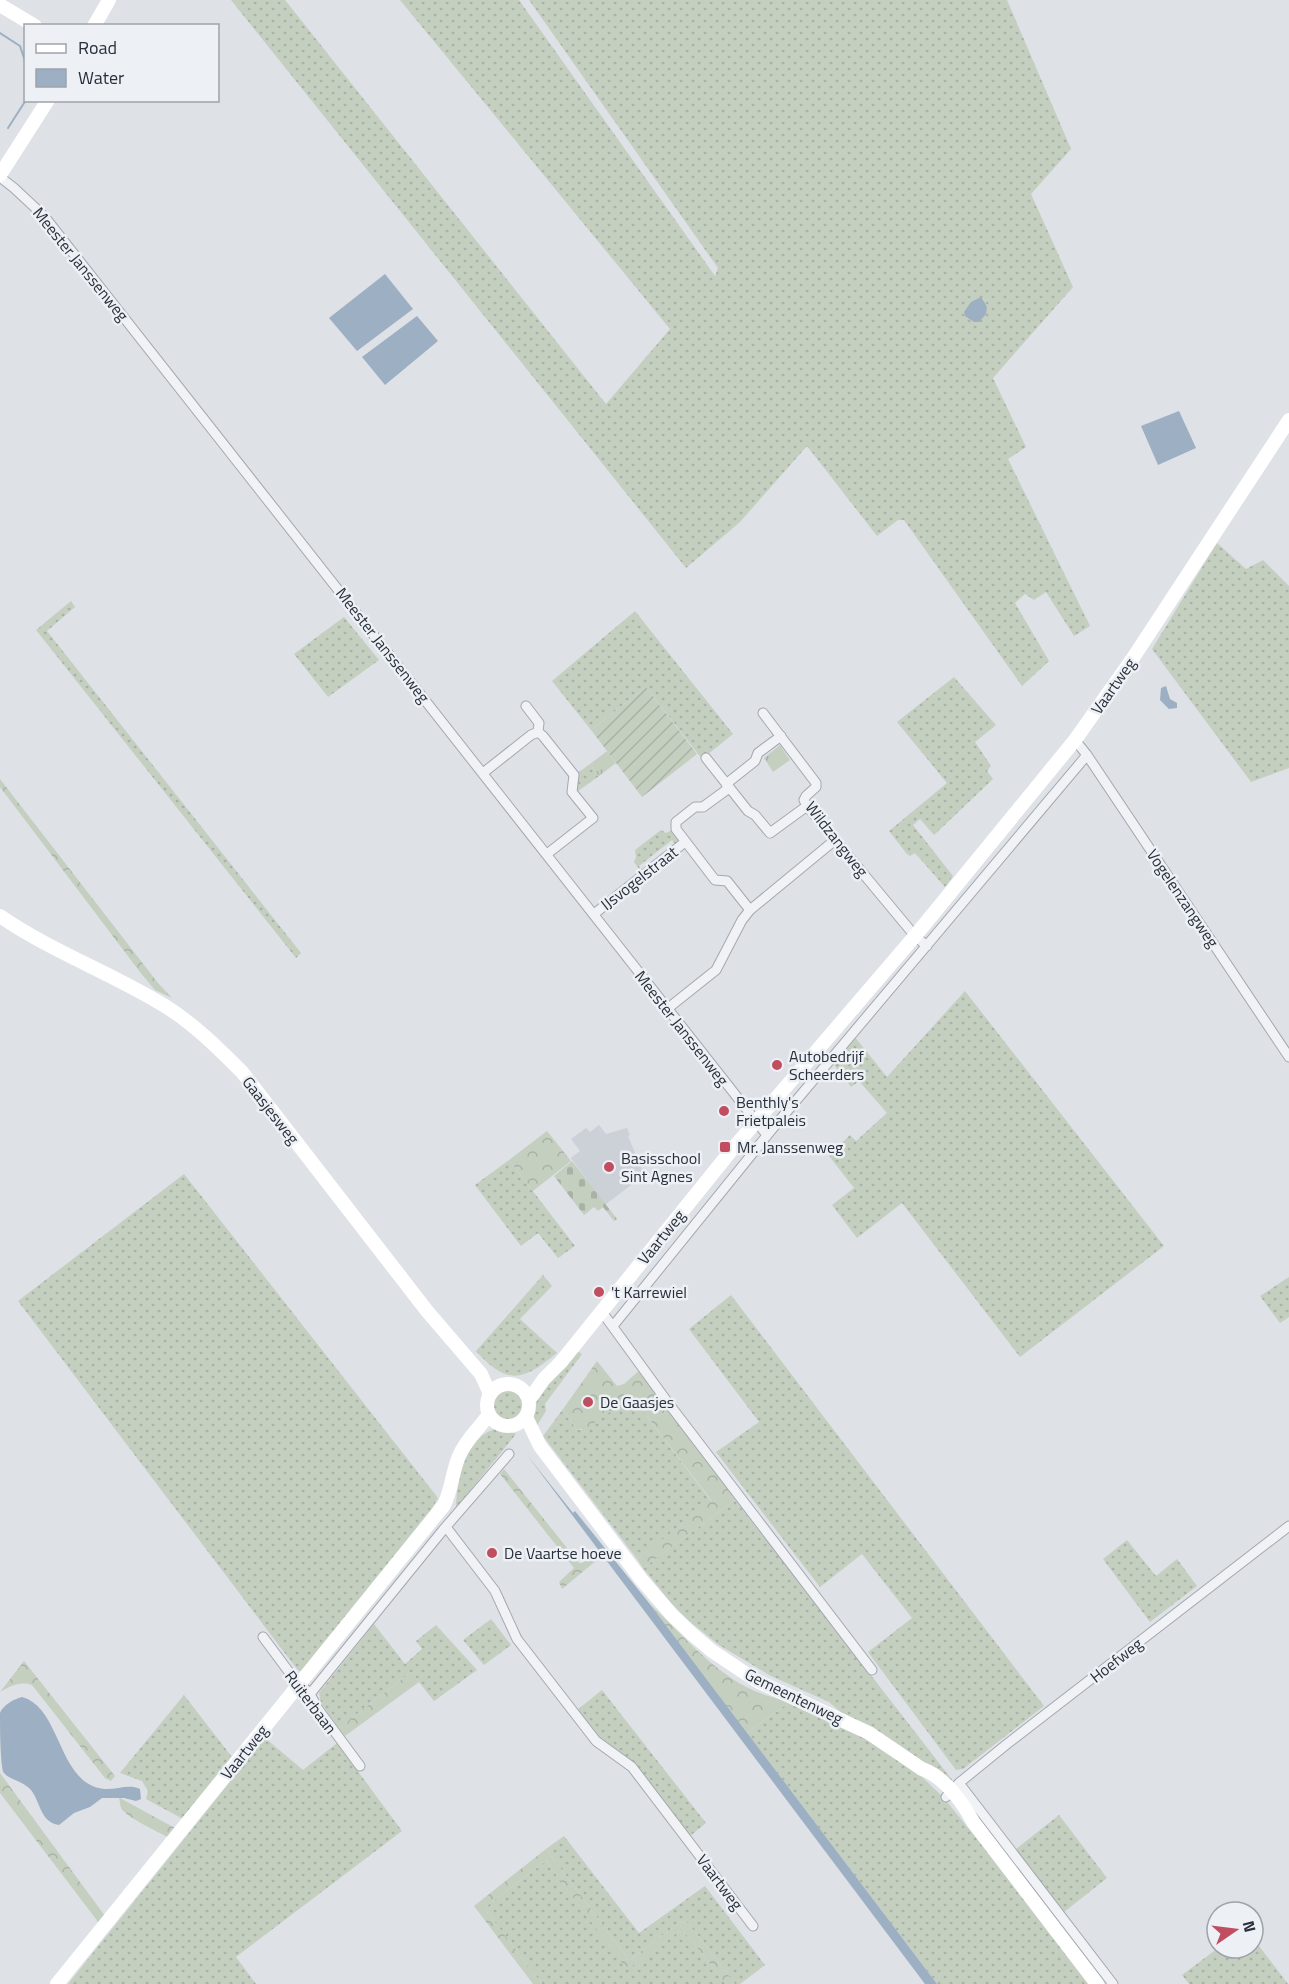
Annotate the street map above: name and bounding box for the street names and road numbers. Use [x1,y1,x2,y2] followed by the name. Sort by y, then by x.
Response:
[27,202,135,326] street label: Meester Janssenweg
[330,582,436,708] street label: Meester Janssenweg
[1085,653,1141,719] street label: Vaartweg
[800,796,874,882] street label: Wildzangweg
[595,840,683,916] street label: IJsvogelstraat
[1141,844,1225,952] street label: Vogelenzangweg
[629,965,735,1091] street label: Meester Janssenweg
[237,1071,305,1149] street label: Gaasjesweg
[631,1204,691,1270] street label: Vaartweg
[1085,1632,1147,1688] street label: Hoefweg
[741,1662,847,1730] street label: Gemeentenweg
[279,1665,343,1739] street label: Ruiterbaan
[214,1719,274,1785] street label: Vaartweg
[691,1849,749,1915] street label: Vaartweg

